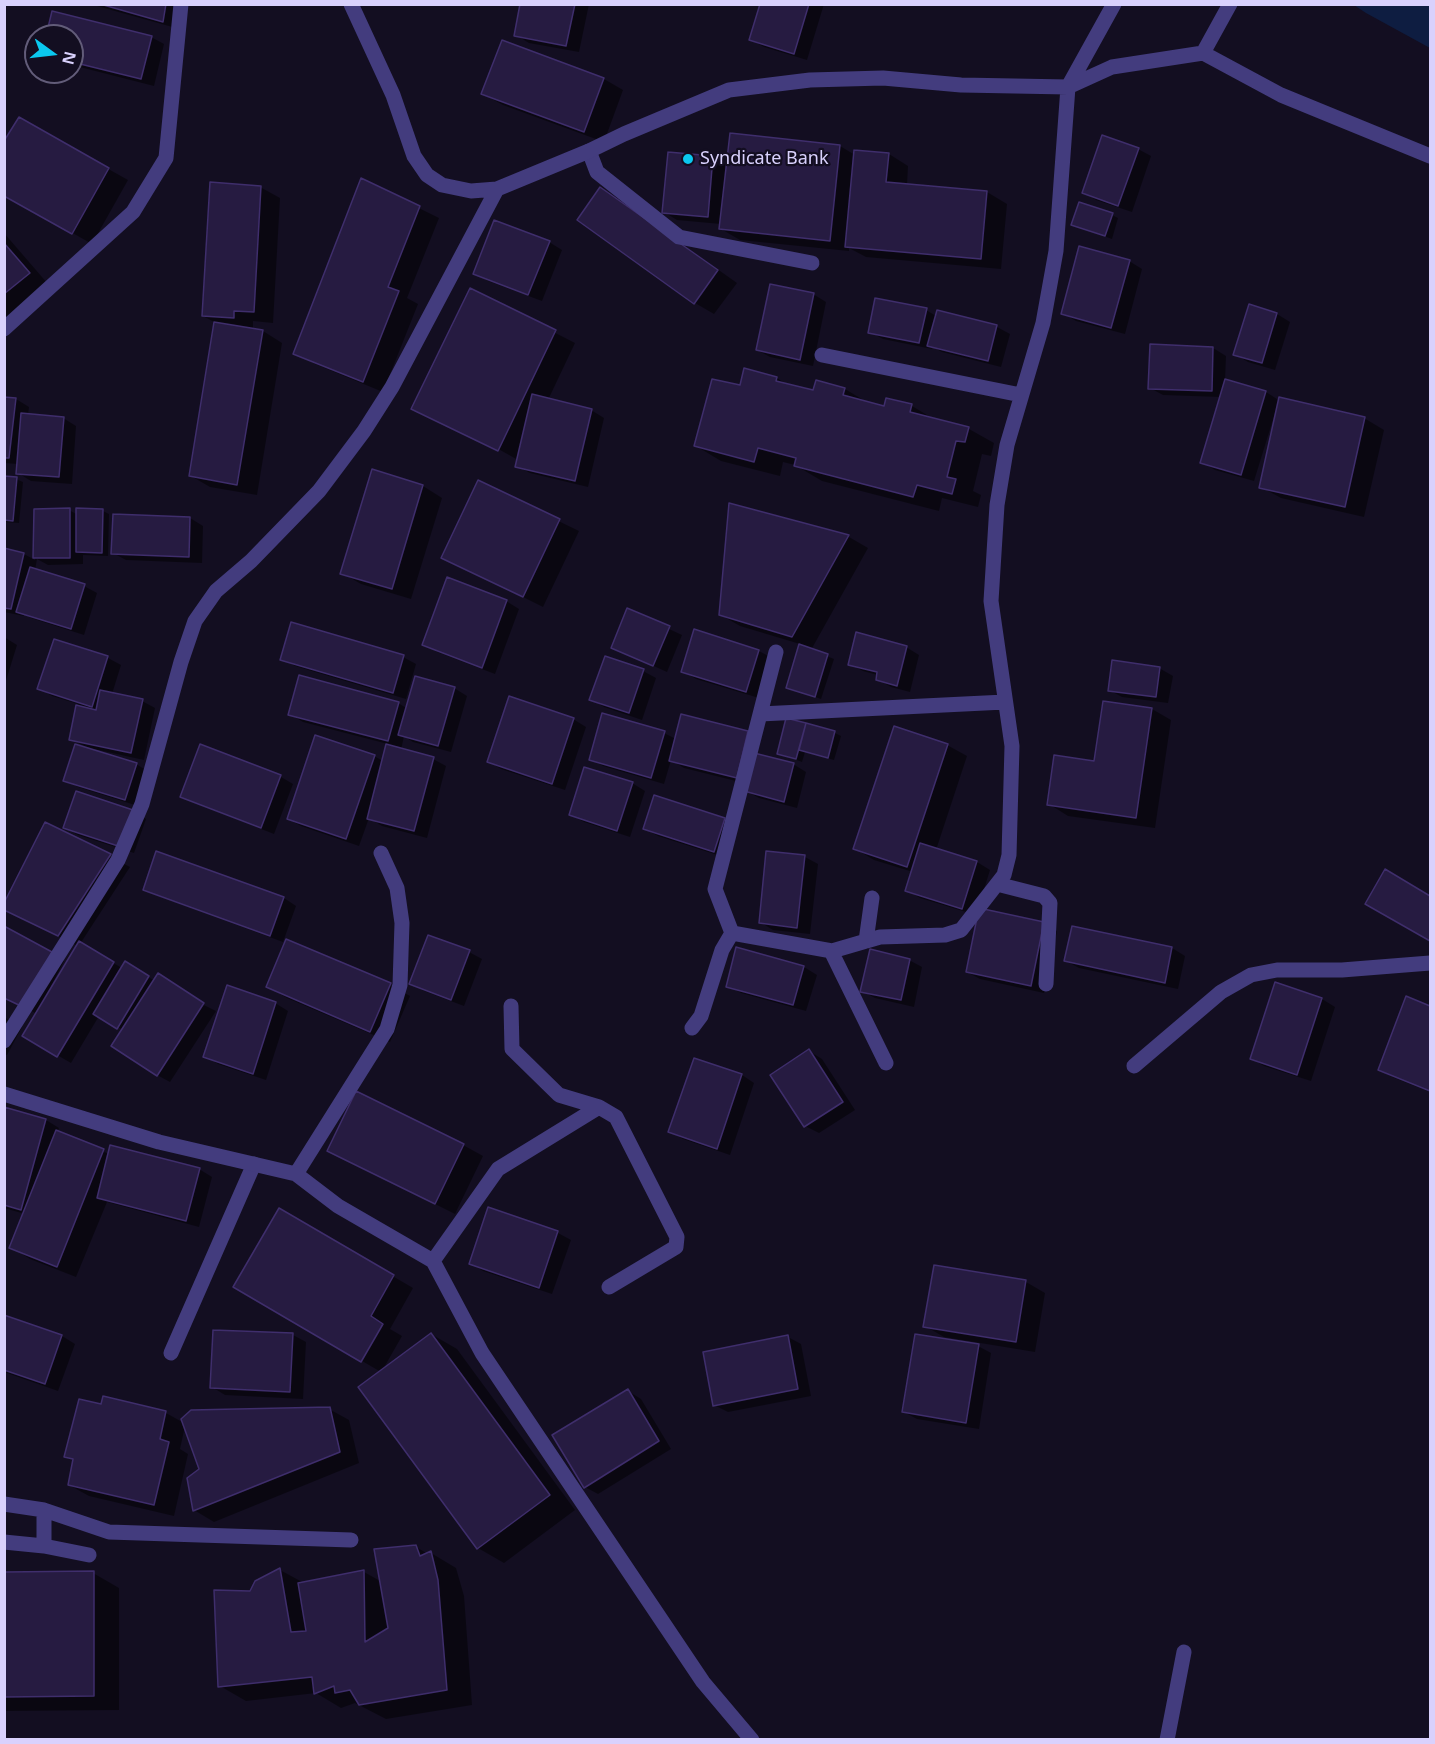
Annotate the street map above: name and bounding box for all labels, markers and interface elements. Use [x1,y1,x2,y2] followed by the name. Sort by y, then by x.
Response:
[24,24,84,84] north arrow
[57,49,82,67] text: N
[700,148,829,170] place label: Syndicate Bank
[681,152,695,166] marker: Syndicate Bank

